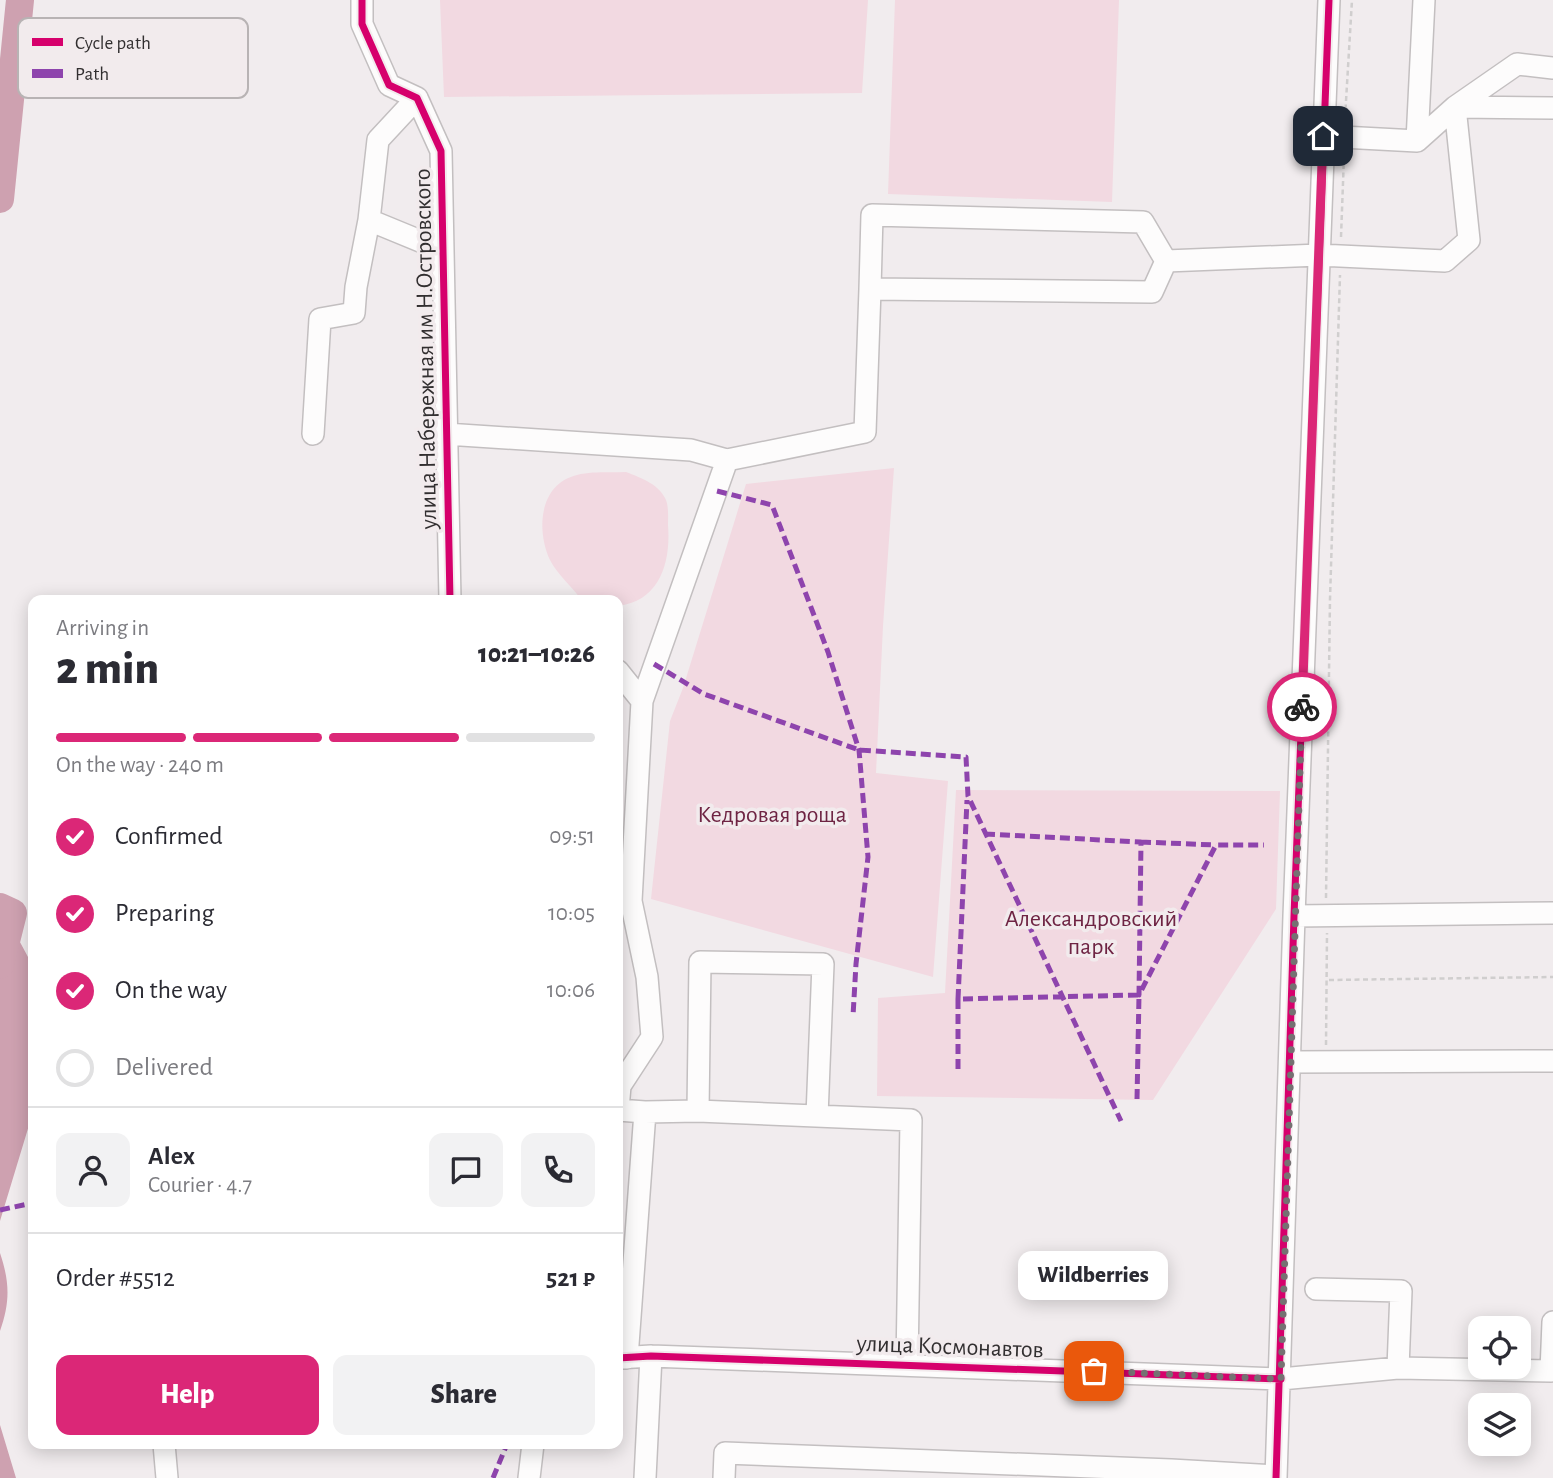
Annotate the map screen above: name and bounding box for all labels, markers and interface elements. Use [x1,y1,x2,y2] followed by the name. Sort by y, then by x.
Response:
[18,18,248,98] legend
[75,34,151,53] text: Cycle path
[75,65,109,84] text: Path
[1293,106,1353,166] pin
[1304,117,1342,155] icon: home
[411,168,441,531] street label: улица Набережная им Н.Островского
[56,617,149,640] text: Arriving in
[478,641,595,667] text: 10:21–10:26
[56,646,159,692] text: 2 min
[1267,672,1337,742] courier
[1283,688,1321,726] icon: bike
[56,754,224,777] text: On the way · 240 m
[697,803,847,827] park label: Кедровая роща
[56,818,94,856] icon: check
[115,823,223,849] text: Confirmed
[549,825,595,848] text: 09:51
[56,895,94,933] icon: check
[115,900,214,926] text: Preparing
[548,902,595,925] text: 10:05
[1005,907,1177,959] park label: Александровский парк
[56,972,94,1010] icon: check
[115,977,227,1003] text: On the way
[547,979,595,1002] text: 10:06
[115,1054,213,1080] text: Delivered
[56,1133,130,1207] button: person
[429,1133,503,1207] button: chat
[521,1133,595,1207] button: phone
[148,1143,195,1169] text: Alex
[148,1174,252,1197] text: Courier · 4.7
[1019,1252,1169,1301] callout: Wildberries
[1037,1264,1149,1287] text: Wildberries
[56,1265,175,1291] text: Order #5512
[546,1265,595,1291] text: 521 ₽
[1468,1316,1531,1456] map controls
[1468,1316,1531,1379] button: locate
[855,1332,1044,1362] street label: улица Космонавтов
[1064,1341,1124,1401] pin
[1075,1352,1113,1390] icon: bag
[56,1355,319,1435] button: Help
[333,1355,595,1435] button: Share
[1468,1393,1531,1456] button: layers

